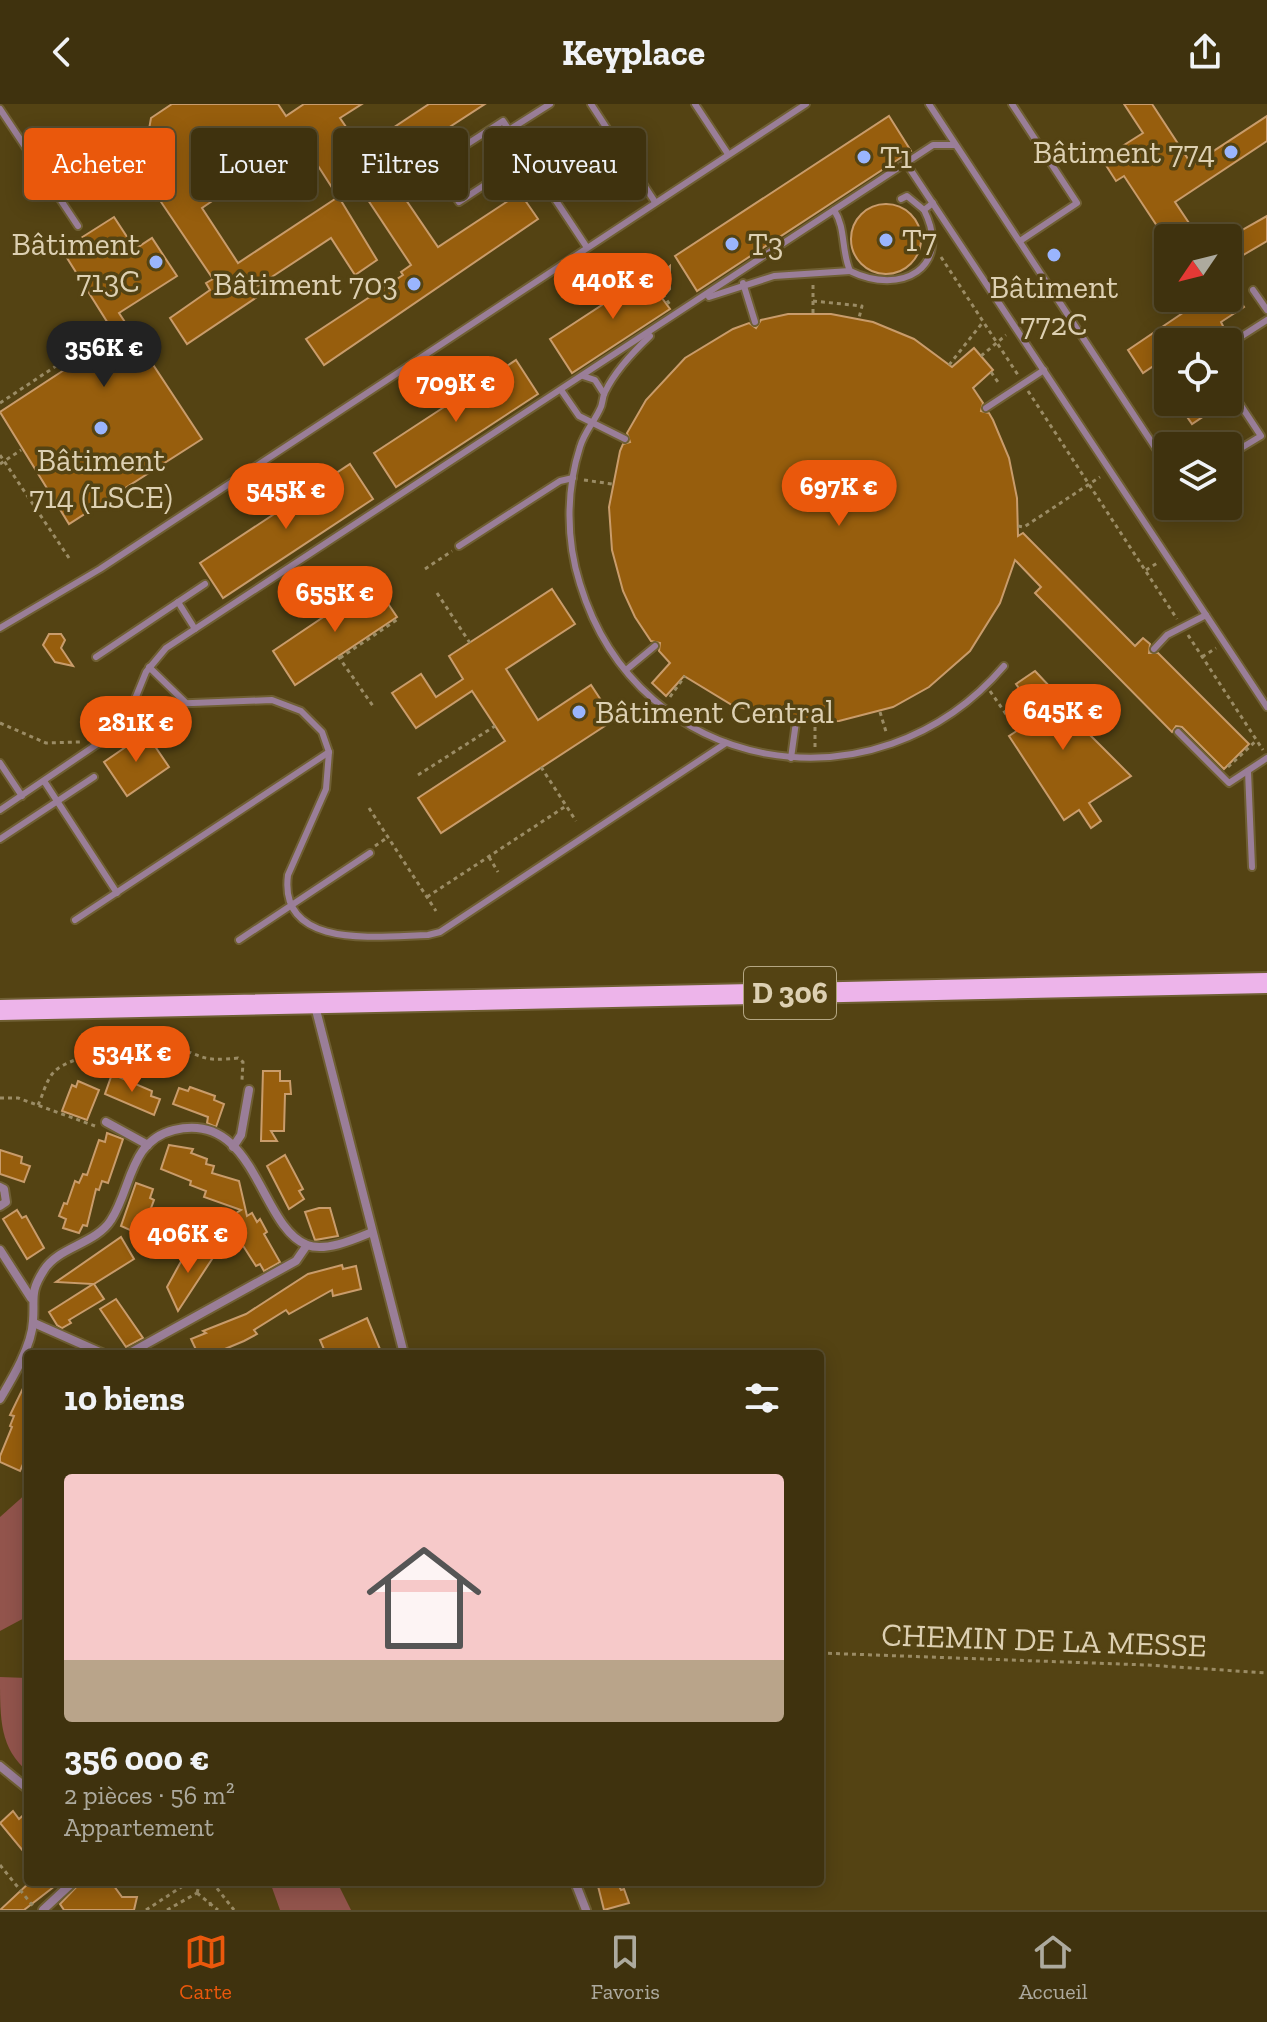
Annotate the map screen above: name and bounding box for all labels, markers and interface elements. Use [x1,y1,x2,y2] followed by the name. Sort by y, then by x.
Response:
[40,30,84,74] icon: back
[1183,30,1227,74] icon: share
[562,31,705,74] text: Keyplace
[24,128,175,200] chip: Acheter
[191,128,317,200] chip: Louer
[333,128,468,200] chip: Filtres
[484,128,646,200] chip: Nouveau
[1033,133,1215,171] place label: Bâtiment 774
[880,138,912,176] place label: T1
[1222,143,1240,161] marker: Bâtiment 774
[855,148,873,166] marker: T1
[902,221,937,259] place label: T7
[1154,224,1242,312] north arrow
[1154,224,1242,520] map controls
[12,225,140,300] place label: Bâtiment 713C
[748,225,784,263] place label: T3
[877,231,895,249] marker: T7
[723,235,741,253] marker: T3
[1045,246,1063,264] marker: Bâtiment 772C
[147,253,165,271] marker: Bâtiment 713C
[548,253,678,321] pin: 440K €
[572,263,654,295] text: 440K €
[213,265,398,303] place label: Bâtiment 703
[990,268,1118,343] place label: Bâtiment 772C
[405,275,423,293] marker: Bâtiment 703
[39,321,169,389] pin: 356K €
[1154,328,1242,416] button: locate
[64,331,144,363] text: 356K €
[391,356,521,424] pin: 709K €
[416,366,496,398] text: 709K €
[92,419,110,437] marker: Bâtiment 714 (LSCE)
[1154,432,1242,520] button: layers
[29,441,173,516] place label: Bâtiment 714 (LSCE)
[774,460,904,528] pin: 697K €
[221,463,351,531] pin: 545K €
[800,470,878,502] text: 697K €
[246,473,326,505] text: 545K €
[270,566,400,634] pin: 655K €
[296,576,374,608] text: 655K €
[998,684,1128,752] pin: 645K €
[595,693,834,731] place label: Bâtiment Central
[1023,694,1103,726] text: 645K €
[71,696,201,764] pin: 281K €
[570,703,588,721] marker: Bâtiment Central
[98,706,174,738] text: 281K €
[744,967,836,1019] road number: D 306
[67,1026,197,1094] pin: 534K €
[92,1036,172,1068] text: 534K €
[123,1207,253,1275] pin: 406K €
[147,1217,229,1249] text: 406K €
[740,1376,784,1420] icon: filters
[64,1378,185,1419] text: 10 biens
[352,1526,496,1670] icon: home
[881,1615,1207,1665] street label: CHEMIN DE LA MESSE
[64,1738,210,1779] text: 356 000 €
[64,1779,235,1811] text: 2 pièces · 56 m²
[64,1811,214,1843] text: Appartement
[179,1930,232,2005] tab: Carte
[591,1930,660,2005] tab: Favoris
[1019,1930,1088,2005] tab: Accueil

